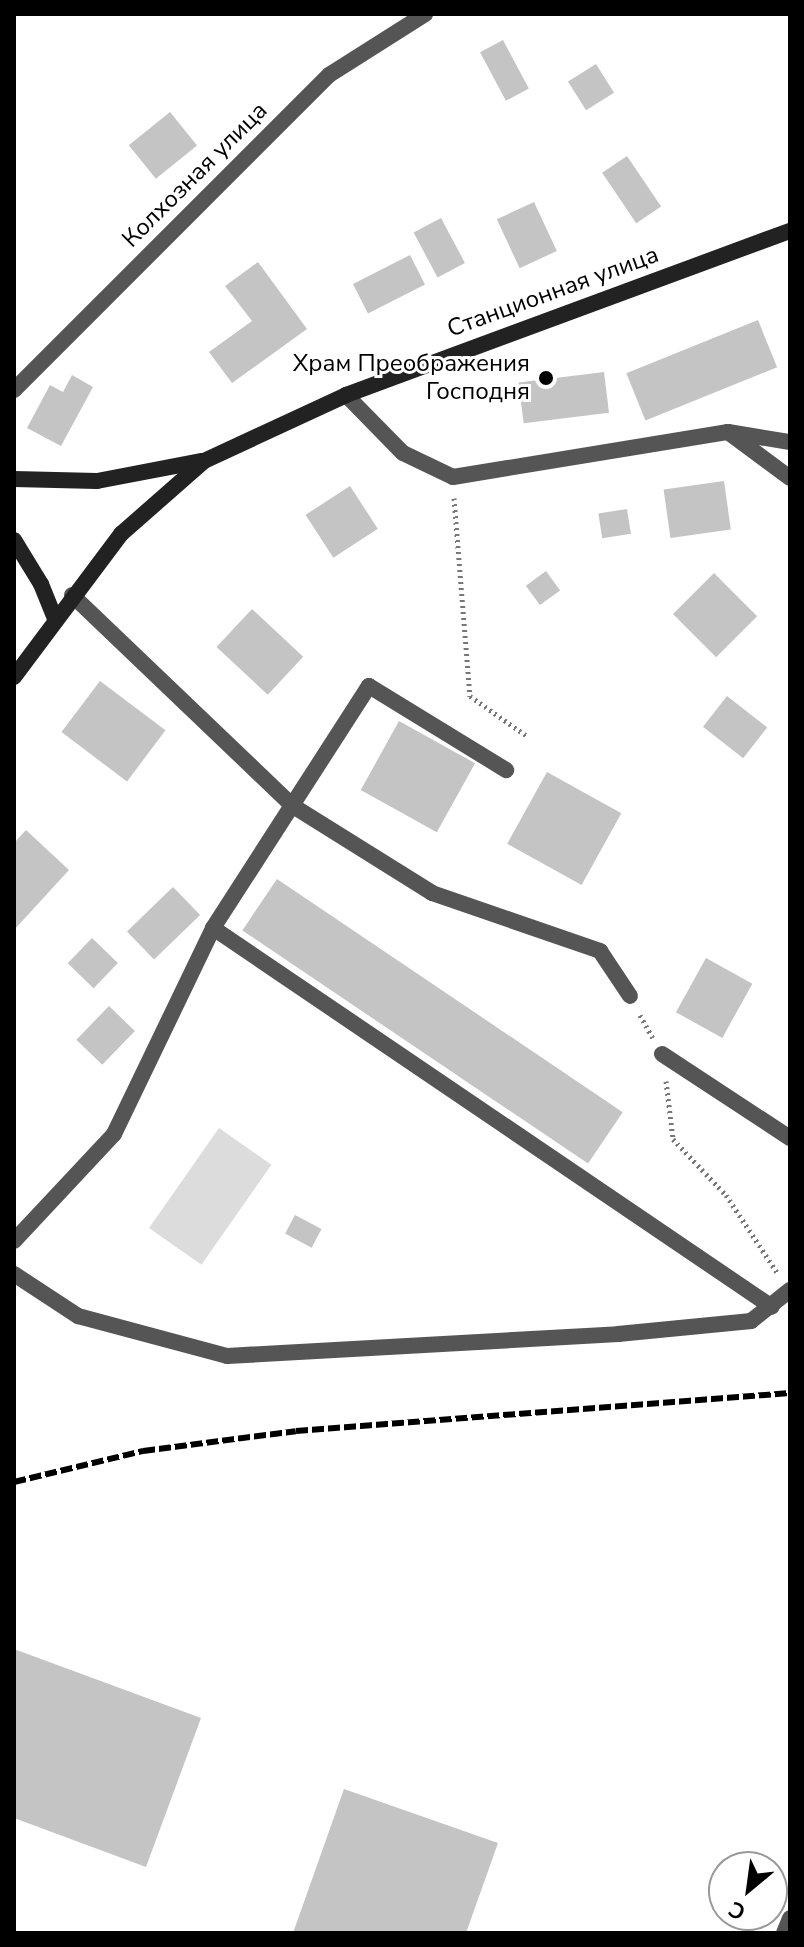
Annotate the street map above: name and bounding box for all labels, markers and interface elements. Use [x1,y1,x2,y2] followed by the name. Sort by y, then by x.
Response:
[116,96,274,254] street label: Колхозная улица
[443,240,663,344] street label: Станционная улица
[293,350,530,406] place label: Храм Преображения Господня
[537,369,555,387] marker: Храм Преображения Господня
[708,1851,788,1931] north arrow
[724,1894,751,1927] text: С

